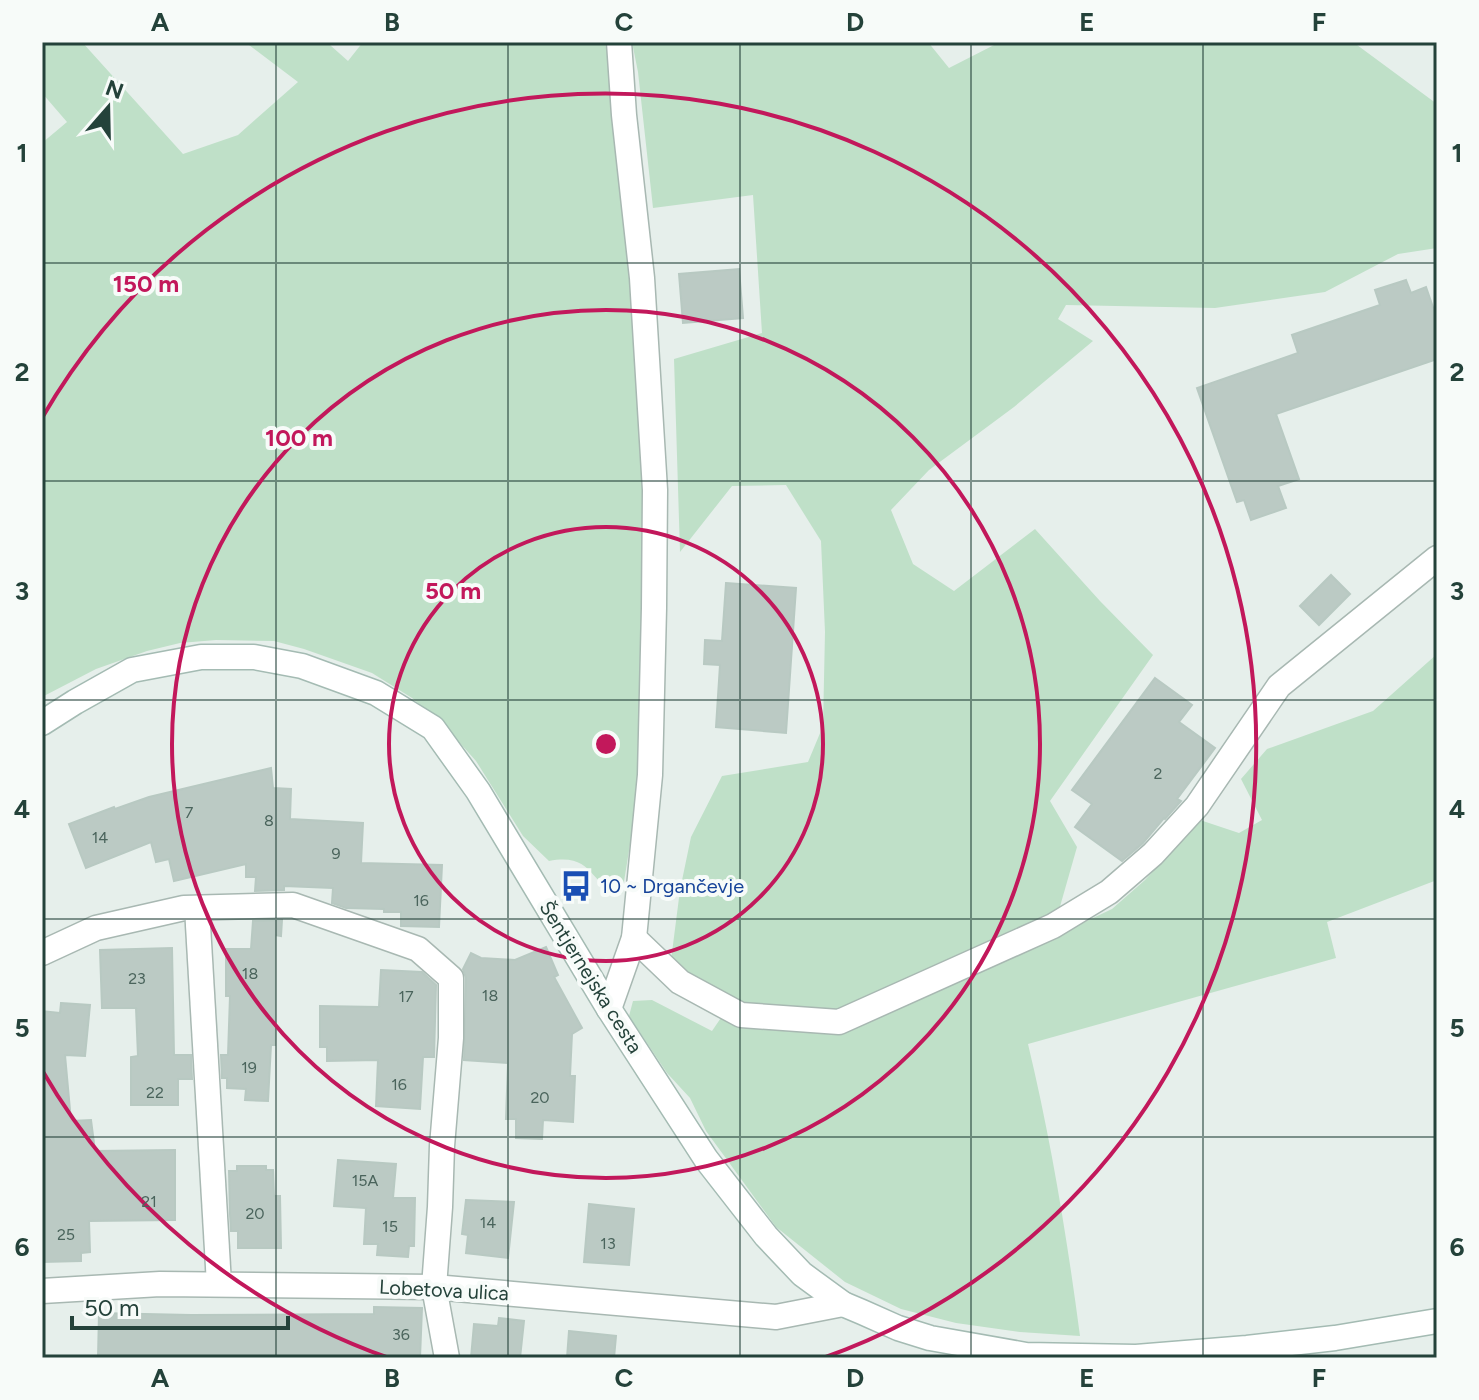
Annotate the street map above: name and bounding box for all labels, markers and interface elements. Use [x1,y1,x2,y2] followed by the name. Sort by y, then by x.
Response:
[151,6,170,38] text: A
[384,6,400,38] text: B
[615,6,634,38] text: C
[846,6,864,38] text: D
[1079,6,1095,38] text: E
[1312,6,1326,38] text: F
[68,68,148,148] north arrow
[102,74,127,105] text: N
[17,137,27,169] text: 1
[1452,137,1462,169] text: 1
[113,269,179,298] text: 150 m
[14,356,30,388] text: 2
[1449,356,1465,388] text: 2
[265,423,333,452] text: 100 m
[15,575,29,607] text: 3
[1450,575,1464,607] text: 3
[425,576,481,605] text: 50 m
[592,730,620,758] centre of rings
[1154,764,1162,783] house number: 2
[14,793,30,825] text: 4
[1449,793,1465,825] text: 4
[185,803,194,822] house number: 7
[264,811,274,830] house number: 8
[92,828,108,847] house number: 14
[331,844,341,863] house number: 9
[559,869,593,903] bus stop icon: 10 ~ Drgančevje
[600,874,744,898] place label: 10 ~ Drgančevje
[413,891,429,910] house number: 16
[534,896,648,1058] street label: Šentjernejska cesta
[242,964,258,983] house number: 18
[128,969,146,988] house number: 23
[482,986,498,1005] house number: 18
[398,987,414,1006] house number: 17
[14,1012,30,1044] text: 5
[1449,1012,1465,1044] text: 5
[241,1058,257,1077] house number: 19
[391,1075,407,1094] house number: 16
[146,1083,164,1102] house number: 22
[530,1088,550,1107] house number: 20
[352,1171,378,1190] house number: 15A
[141,1192,157,1211] house number: 21
[245,1204,265,1223] house number: 20
[480,1213,496,1232] house number: 14
[382,1217,398,1236] house number: 15
[57,1225,75,1244] house number: 25
[14,1231,30,1263] text: 6
[1449,1231,1465,1263] text: 6
[600,1234,616,1253] house number: 13
[378,1275,510,1305] street label: Lobetova ulica
[72,1280,288,1330] scale bar
[84,1293,140,1322] text: 50 m
[392,1325,410,1344] house number: 36
[151,1362,170,1394] text: A
[384,1362,400,1394] text: B
[615,1362,634,1394] text: C
[846,1362,864,1394] text: D
[1079,1362,1095,1394] text: E
[1312,1362,1326,1394] text: F

